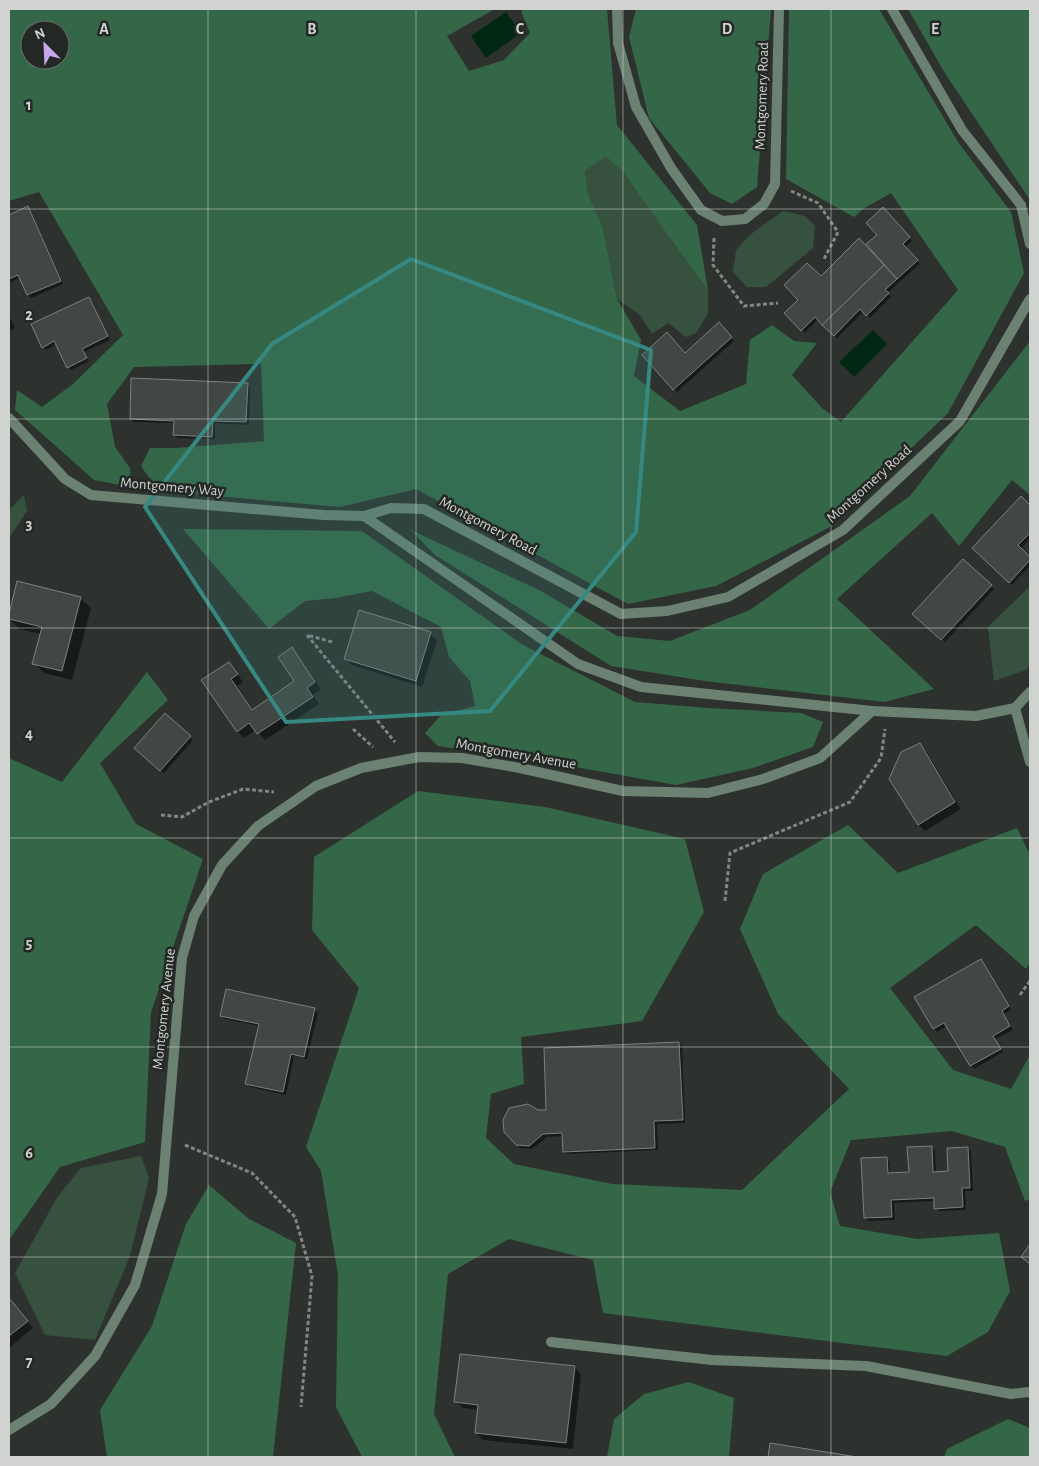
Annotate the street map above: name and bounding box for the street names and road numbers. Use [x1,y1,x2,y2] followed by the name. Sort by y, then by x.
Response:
[753,41,771,150] street label: Montgomery Road
[824,442,914,526] street label: Montgomery Road
[120,475,225,499] street label: Montgomery Way
[437,494,539,558] street label: Montgomery Road
[455,736,577,772] street label: Montgomery Avenue
[150,947,178,1070] street label: Montgomery Avenue

